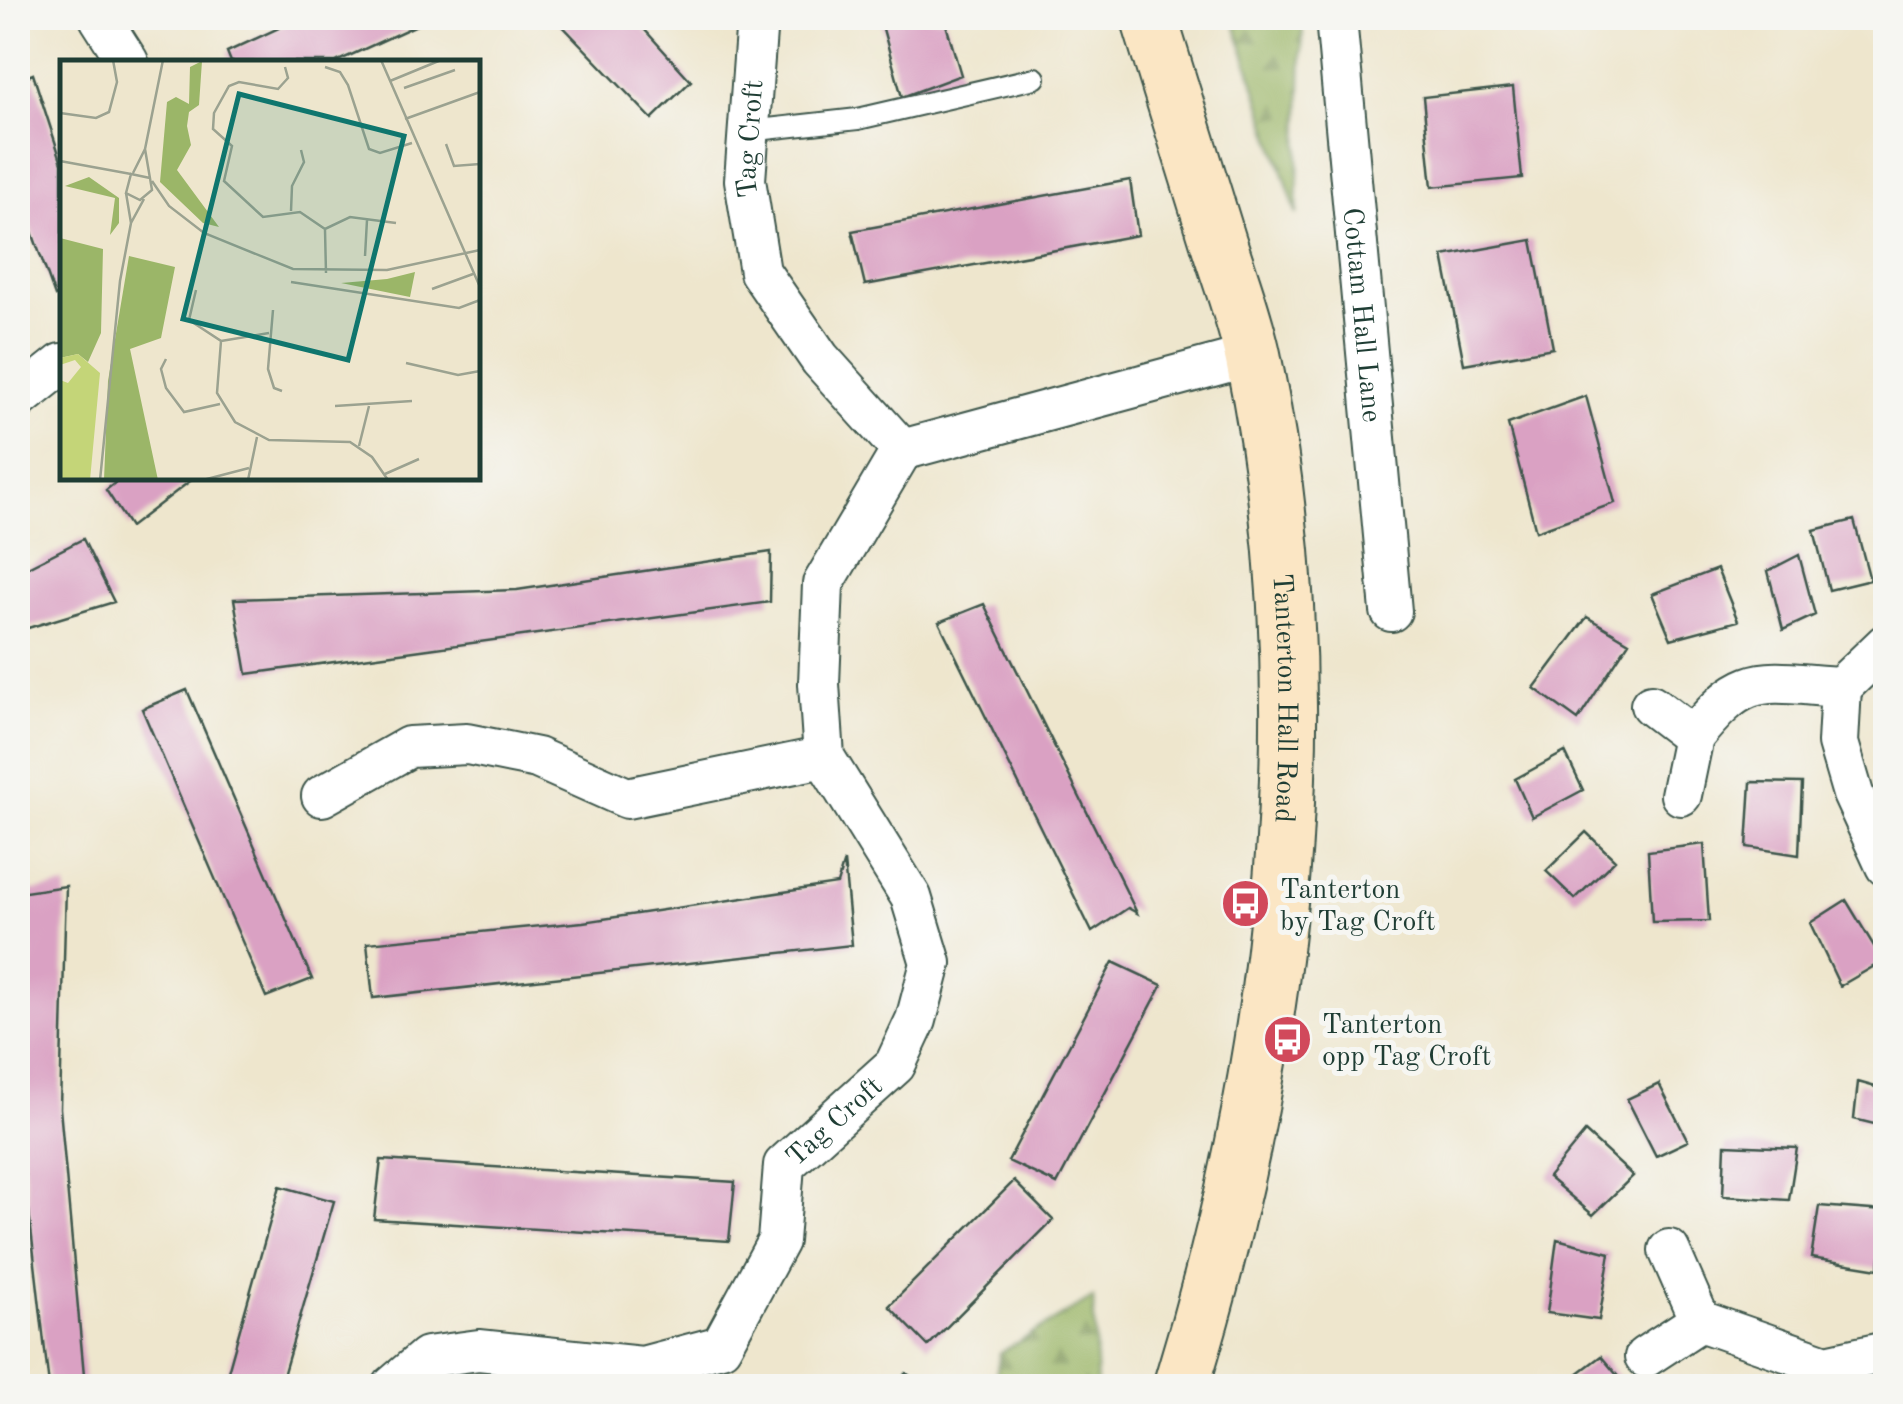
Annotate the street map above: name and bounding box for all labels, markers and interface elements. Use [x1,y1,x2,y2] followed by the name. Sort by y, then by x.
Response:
[60,60,480,480] inset map
[734,79,769,199] street label: Tag Croft
[1337,206,1384,424] street label: Cottam Hall Lane
[1266,572,1300,823] street label: Tanterton Hall Road
[1280,877,1436,937] place label: Tanterton by Tag Croft
[1219,878,1271,930] bus stop icon: Tanterton by Tag Croft
[1322,1012,1491,1072] place label: Tanterton opp Tag Croft
[1261,1013,1313,1065] bus stop icon: Tanterton opp Tag Croft
[782,1073,889,1173] street label: Tag Croft

